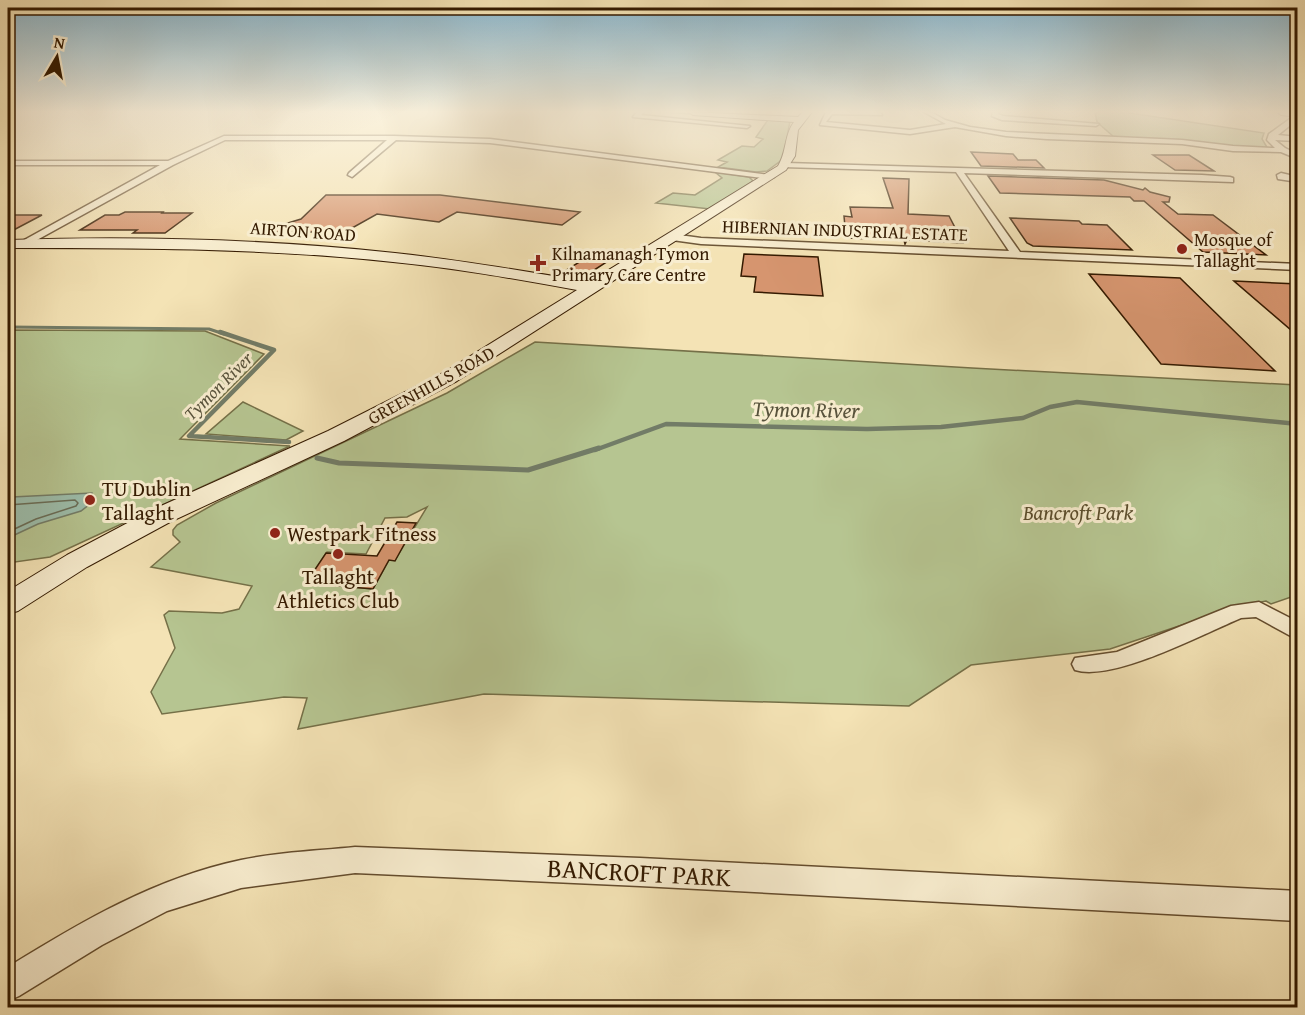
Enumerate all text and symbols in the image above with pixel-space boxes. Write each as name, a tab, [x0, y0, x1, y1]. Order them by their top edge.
north arrow	[27, 27, 87, 87]
text: N	[52, 29, 67, 55]
street label: HIBERNIAN INDUSTRIAL ESTATE	[722, 212, 968, 248]
street label: AIRTON ROAD	[249, 214, 357, 248]
place label: Mosque of Tallaght	[1194, 226, 1274, 274]
place label: Kilnamanagh Tymon Primary Care Centre	[552, 240, 709, 288]
marker: Mosque of Tallaght	[1175, 242, 1189, 256]
marker: Kilnamanagh Tymon Primary Care Centre	[529, 254, 547, 272]
street label: GREENHILLS ROAD	[363, 339, 499, 431]
water label: Tymon River	[177, 345, 259, 427]
water label: Tymon River	[752, 392, 861, 426]
place label: TU Dublin Tallaght	[102, 473, 191, 528]
marker: TU Dublin Tallaght	[83, 493, 97, 507]
park label: Bancroft Park	[1022, 497, 1134, 528]
place label: Westpark Fitness	[287, 518, 437, 549]
marker: Westpark Fitness	[268, 526, 282, 540]
marker: Tallaght Athletics Club	[331, 547, 345, 561]
place label: Tallaght Athletics Club	[277, 561, 399, 616]
street label: BANCROFT PARK	[546, 848, 732, 896]

